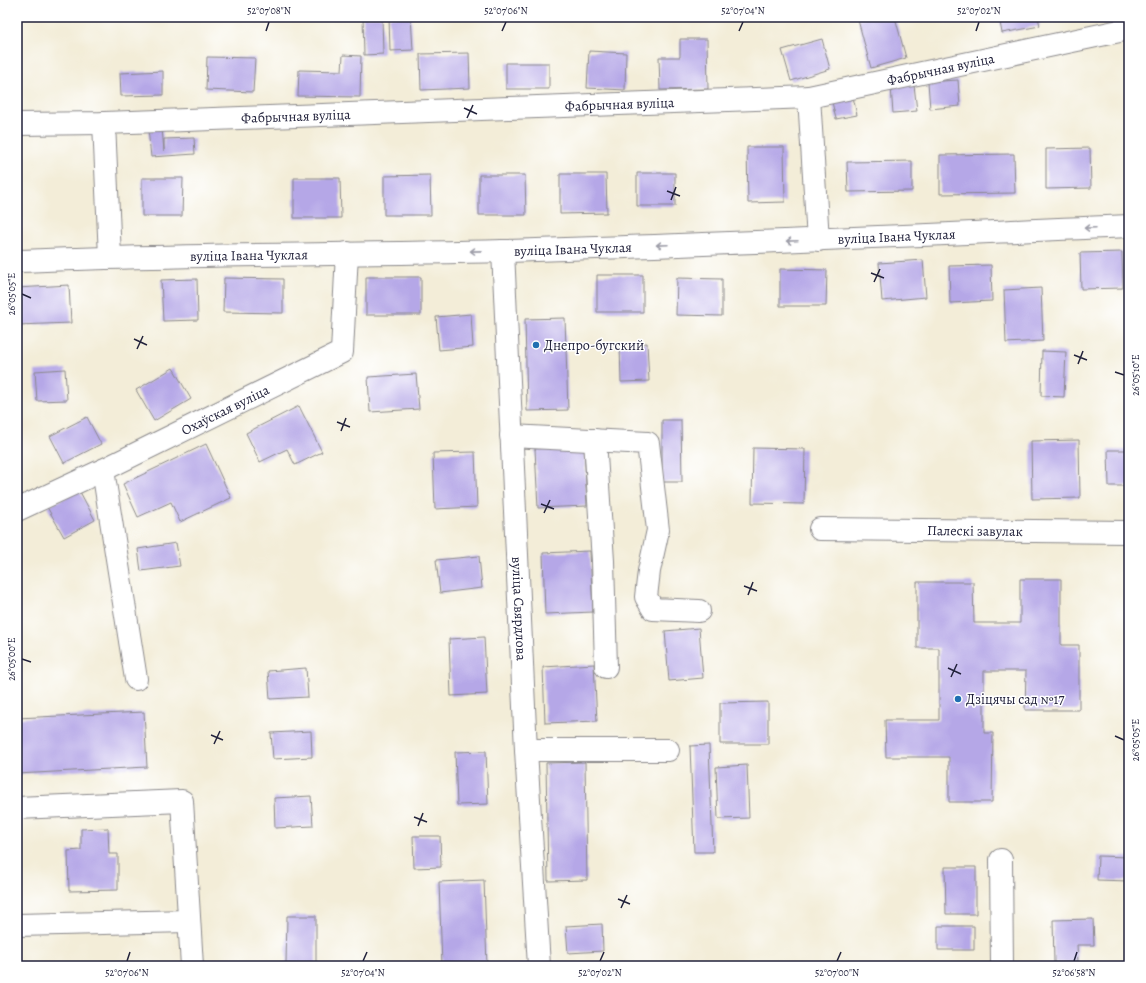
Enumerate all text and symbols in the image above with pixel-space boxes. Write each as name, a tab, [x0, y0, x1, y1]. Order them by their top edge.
text: 52°07'08"N	[247, 4, 291, 17]
text: 52°07'06"N	[484, 4, 528, 17]
text: 52°07'04"N	[721, 4, 765, 17]
text: 52°07'02"N	[957, 4, 1001, 17]
street label: Фабрычная вуліца	[885, 48, 997, 90]
street label: Фабрычная вуліца	[565, 92, 675, 115]
street label: Фабрычная вуліца	[241, 104, 351, 127]
street label: вуліца Івана Чуклая	[837, 224, 956, 248]
one-way arrow	[1084, 224, 1097, 232]
street label: вуліца Івана Чуклая	[514, 237, 633, 260]
one-way arrow	[786, 237, 799, 244]
one-way arrow	[656, 241, 669, 249]
street label: вуліца Івана Чуклая	[190, 245, 308, 265]
one-way arrow	[470, 247, 483, 255]
text: 26°05'05"E	[5, 273, 18, 315]
place label: Днепро-бугский	[544, 336, 644, 355]
marker: Днепро-бугский	[531, 340, 541, 350]
text: 26°05'10"E	[1129, 354, 1142, 396]
street label: Охаўская вуліца	[178, 380, 273, 439]
street label: Палескі завулак	[927, 521, 1023, 540]
street label: вуліца Свярдлова	[508, 556, 531, 662]
text: 26°05'00"E	[5, 637, 18, 681]
place label: Дзіцячы сад №17	[966, 690, 1064, 709]
marker: Дзіцячы сад №17	[953, 694, 963, 704]
text: 26°05'05"E	[1129, 719, 1142, 761]
text: 52°07'06"N	[105, 966, 149, 979]
text: 52°07'04"N	[341, 966, 385, 979]
text: 52°07'02"N	[578, 966, 622, 979]
text: 52°07'00"N	[815, 966, 859, 979]
text: 52°06'58"N	[1052, 966, 1096, 979]

